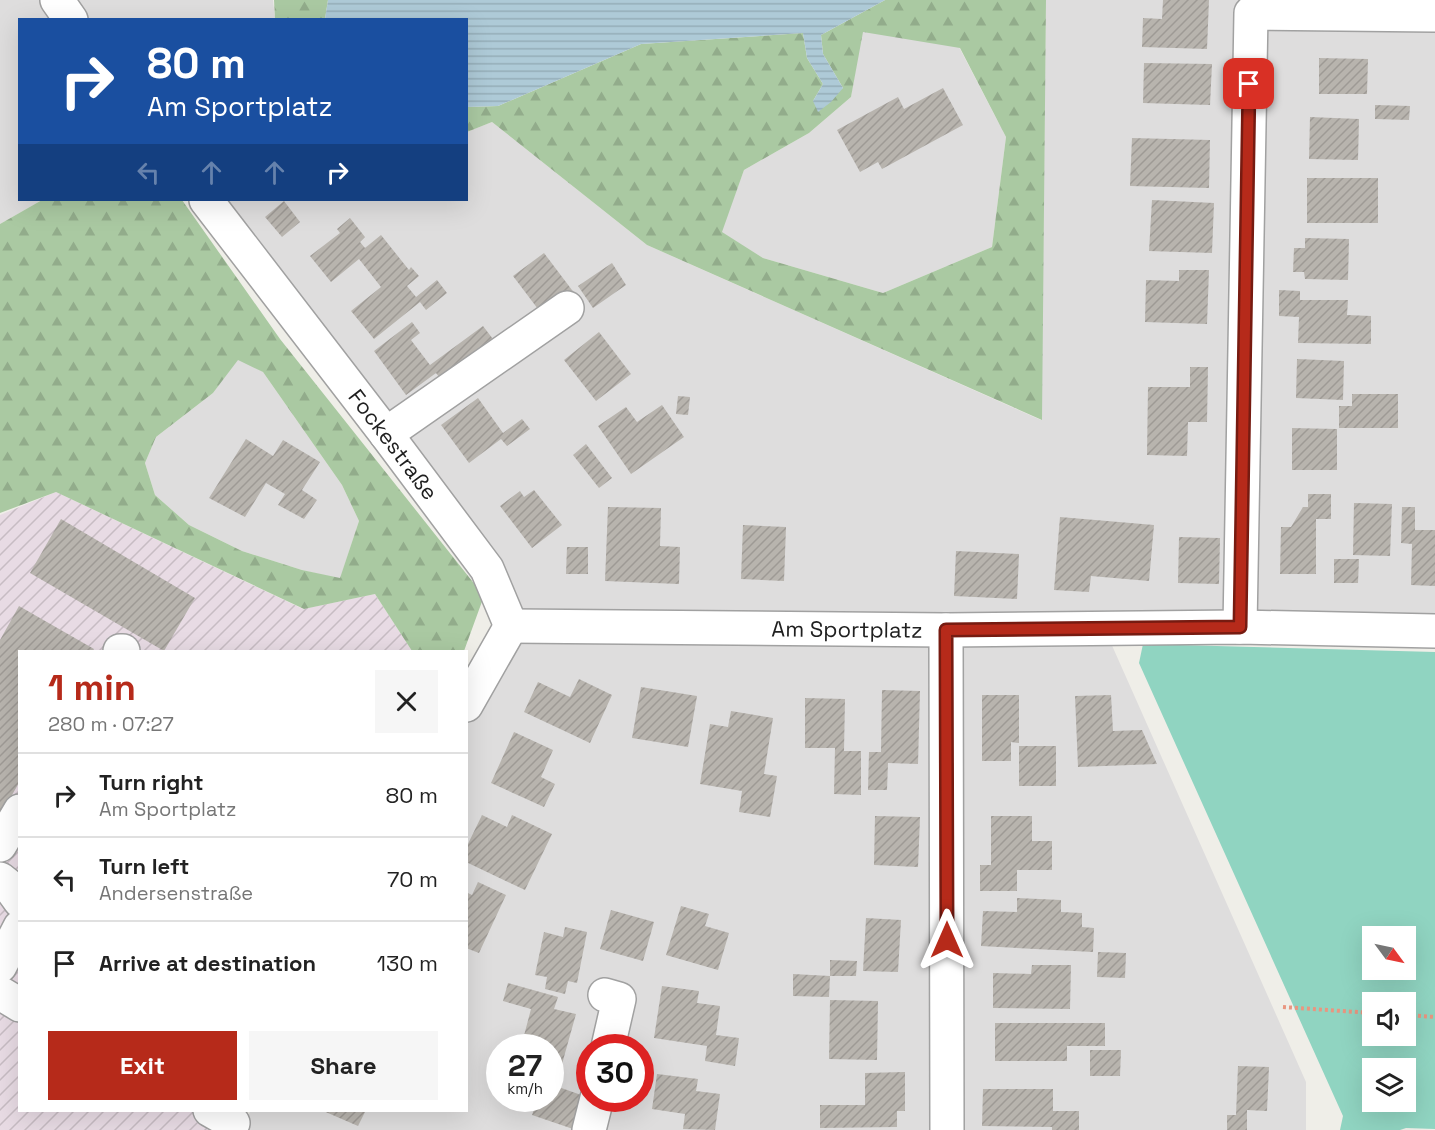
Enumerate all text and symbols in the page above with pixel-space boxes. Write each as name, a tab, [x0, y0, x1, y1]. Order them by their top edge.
text: 80 m	[147, 37, 246, 90]
icon: right	[48, 42, 126, 120]
pin	[1223, 58, 1274, 109]
icon: arrive	[1232, 67, 1265, 100]
text: Am Sportplatz	[147, 89, 333, 124]
icon: left	[132, 156, 165, 189]
icon: ahead	[195, 156, 228, 189]
icon: ahead	[258, 156, 291, 189]
icon: right	[321, 156, 354, 189]
street label: Fockestraße	[343, 383, 444, 505]
street label: Am Sportplatz	[771, 614, 923, 644]
text: 1 min	[48, 665, 136, 711]
button: close	[375, 670, 438, 733]
text: 280 m · 07:27	[48, 711, 174, 737]
text: Turn right	[99, 768, 204, 796]
icon: right	[48, 779, 81, 812]
text: 80 m	[386, 781, 438, 809]
text: Am Sportplatz	[99, 796, 236, 822]
text: Turn left	[99, 852, 189, 880]
icon: left	[48, 863, 81, 896]
text: 70 m	[387, 865, 438, 893]
text: Andersenstraße	[99, 880, 253, 906]
position arrow	[915, 908, 979, 972]
north arrow	[1362, 926, 1416, 980]
map controls	[1362, 926, 1416, 1112]
icon: arrive	[48, 947, 81, 980]
text: Arrive at destination	[99, 949, 316, 977]
text: 130 m	[377, 949, 438, 977]
button: sound	[1362, 992, 1416, 1046]
button: Exit	[48, 1031, 237, 1100]
button: Share	[249, 1031, 438, 1100]
speed limit sign: 30	[576, 1034, 654, 1112]
text: 27	[508, 1046, 542, 1085]
button: layers	[1362, 1058, 1416, 1112]
text: km/h	[507, 1079, 543, 1098]

